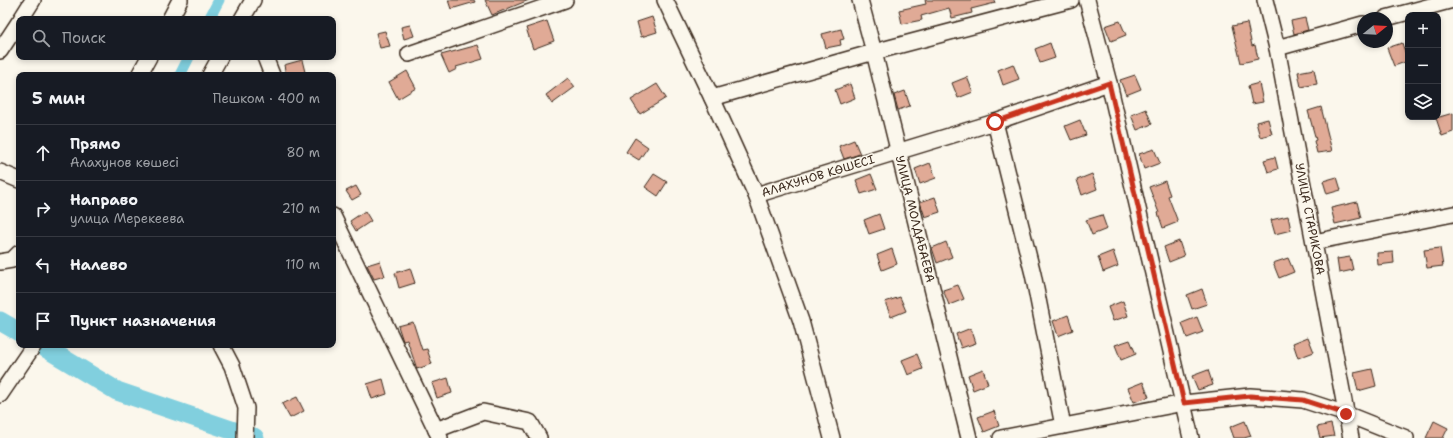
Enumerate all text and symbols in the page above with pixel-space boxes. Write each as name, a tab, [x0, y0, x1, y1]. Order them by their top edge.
north arrow	[1357, 12, 1393, 48]
map controls	[1405, 12, 1441, 120]
button: +	[1405, 12, 1441, 48]
search box	[16, 16, 336, 60]
icon: search	[30, 27, 52, 49]
text: Поиск	[62, 28, 106, 48]
button: −	[1405, 48, 1441, 84]
button: layers	[1405, 84, 1441, 120]
text: 5 мин	[32, 87, 85, 109]
text: Пешком · 400 m	[213, 90, 320, 107]
route start	[986, 113, 1004, 131]
text: Прямо	[70, 134, 120, 154]
icon: ahead	[32, 142, 54, 164]
text: 80 m	[286, 144, 320, 161]
street label: АЛАХУНОВ КӨШЕСІ	[760, 151, 877, 201]
text: Алахунов көшесі	[70, 154, 179, 171]
street label: УЛИЦА МОЛДАБАЕВА	[891, 154, 939, 284]
street label: УЛИЦА СТАРИКОВА	[1291, 162, 1329, 277]
text: Направо	[70, 190, 138, 210]
icon: right	[32, 198, 54, 220]
text: 210 m	[282, 200, 320, 217]
text: улица Мерекеева	[70, 210, 184, 227]
icon: left	[32, 254, 54, 276]
text: Налево	[70, 255, 128, 275]
text: 110 m	[285, 256, 320, 273]
icon: arrive	[32, 310, 54, 332]
text: Пункт назначения	[70, 311, 216, 331]
route end	[1337, 405, 1355, 423]

